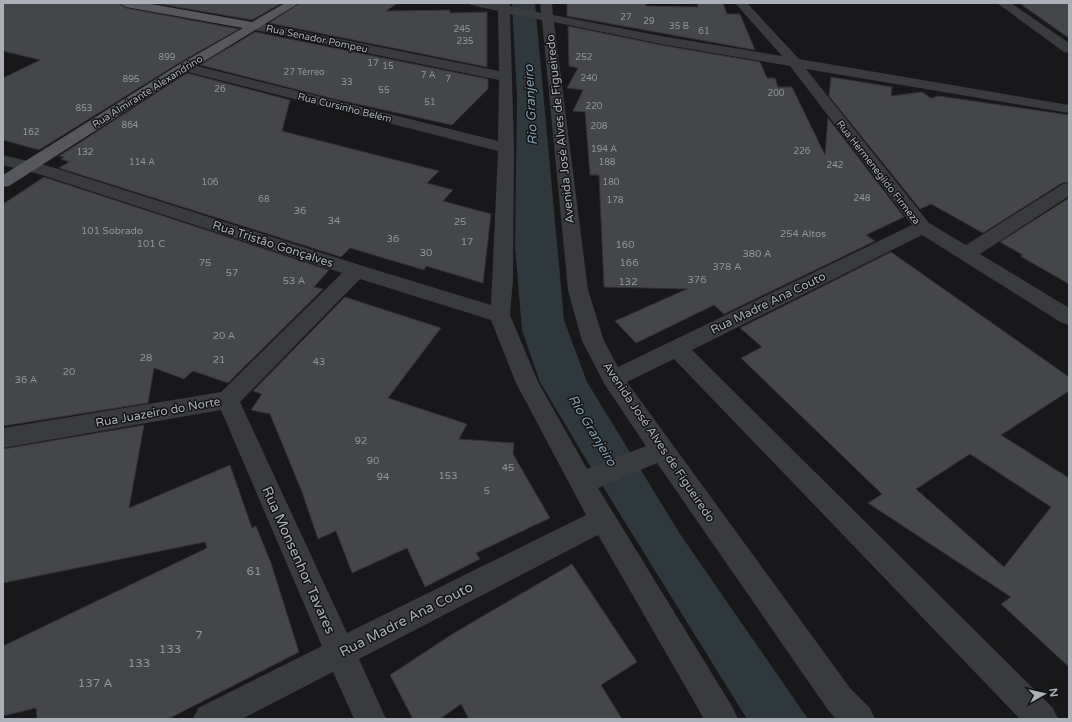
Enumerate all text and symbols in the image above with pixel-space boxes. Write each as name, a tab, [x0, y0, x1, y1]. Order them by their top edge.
house number: 27	[620, 12, 632, 23]
house number: 29	[643, 16, 655, 27]
house number: 35 B	[669, 21, 689, 32]
street label: Rua Senador Pompeu	[265, 22, 369, 56]
house number: 245	[454, 24, 471, 35]
house number: 61	[698, 26, 710, 37]
street label: Avenida José Alves de Figueiredo	[543, 34, 577, 224]
house number: 235	[457, 36, 474, 47]
house number: 899	[159, 52, 176, 63]
house number: 252	[576, 52, 592, 63]
street label: Rua Almirante Alexandrino	[90, 53, 205, 131]
house number: 17	[367, 58, 379, 69]
house number: 15	[382, 61, 394, 72]
water label: Rio Granjeiro	[521, 63, 541, 146]
house number: 27 Térreo	[284, 67, 325, 78]
house number: 7 A	[421, 70, 436, 81]
house number: 240	[581, 73, 598, 84]
house number: 895	[123, 74, 140, 85]
house number: 7	[445, 74, 451, 85]
house number: 33	[341, 77, 353, 88]
house number: 26	[214, 84, 226, 95]
house number: 55	[378, 85, 390, 96]
house number: 200	[768, 88, 785, 99]
street label: Rua Cursinho Belém	[297, 91, 393, 125]
house number: 51	[424, 97, 436, 108]
house number: 220	[586, 101, 603, 112]
house number: 853	[76, 103, 92, 114]
street label: Rua Hermenegildo Firmeza	[834, 118, 923, 227]
house number: 864	[122, 120, 139, 131]
house number: 208	[591, 121, 608, 132]
house number: 162	[23, 127, 39, 138]
house number: 194 A	[591, 144, 617, 155]
house number: 226	[794, 146, 811, 157]
house number: 132	[77, 147, 93, 158]
house number: 114 A	[129, 157, 155, 168]
house number: 188	[599, 157, 616, 168]
house number: 242	[827, 160, 843, 171]
house number: 106	[202, 177, 219, 188]
house number: 180	[603, 177, 620, 188]
house number: 248	[854, 193, 871, 204]
house number: 68	[258, 194, 270, 205]
house number: 178	[607, 195, 624, 206]
house number: 36	[294, 205, 306, 217]
house number: 34	[328, 215, 340, 227]
house number: 25	[454, 216, 466, 228]
street label: Rua Tristão Gonçalves	[211, 218, 335, 270]
house number: 101 Sobrado	[81, 225, 143, 237]
house number: 254 Altos	[780, 228, 826, 240]
house number: 36	[387, 233, 399, 245]
house number: 17	[461, 236, 473, 248]
house number: 101 C	[137, 238, 165, 250]
house number: 160	[616, 239, 634, 251]
house number: 30	[420, 247, 432, 259]
house number: 380 A	[743, 248, 771, 260]
house number: 75	[199, 257, 211, 269]
house number: 166	[620, 257, 638, 269]
house number: 378 A	[713, 261, 741, 273]
house number: 57	[226, 267, 238, 279]
street label: Rua Madre Ana Couto	[708, 269, 828, 337]
house number: 376	[688, 274, 706, 286]
house number: 53 A	[283, 275, 305, 287]
house number: 132	[619, 276, 637, 288]
house number: 20 A	[213, 330, 235, 342]
house number: 28	[140, 352, 152, 364]
house number: 21	[213, 354, 225, 366]
house number: 43	[313, 356, 325, 368]
street label: Avenida José Alves de Figueiredo	[600, 359, 718, 525]
house number: 20	[63, 366, 75, 378]
house number: 36 A	[15, 374, 37, 386]
water label: Rio Granjeiro	[565, 392, 620, 470]
street label: Rua Juazeiro do Norte	[94, 394, 222, 430]
house number: 92	[355, 435, 367, 447]
house number: 90	[367, 455, 379, 467]
house number: 45	[502, 462, 514, 474]
house number: 153	[439, 470, 457, 482]
house number: 94	[377, 471, 389, 483]
street label: Rua Monsenhor Tavares	[258, 484, 339, 637]
house number: 5	[484, 485, 490, 497]
house number: 61	[246, 564, 262, 578]
street label: Rua Madre Ana Couto	[337, 578, 476, 661]
house number: 7	[195, 628, 203, 642]
house number: 133	[159, 642, 181, 656]
house number: 133	[128, 656, 150, 670]
north arrow	[1024, 674, 1064, 714]
house number: 137 A	[78, 676, 112, 690]
text: N	[1046, 687, 1060, 698]

